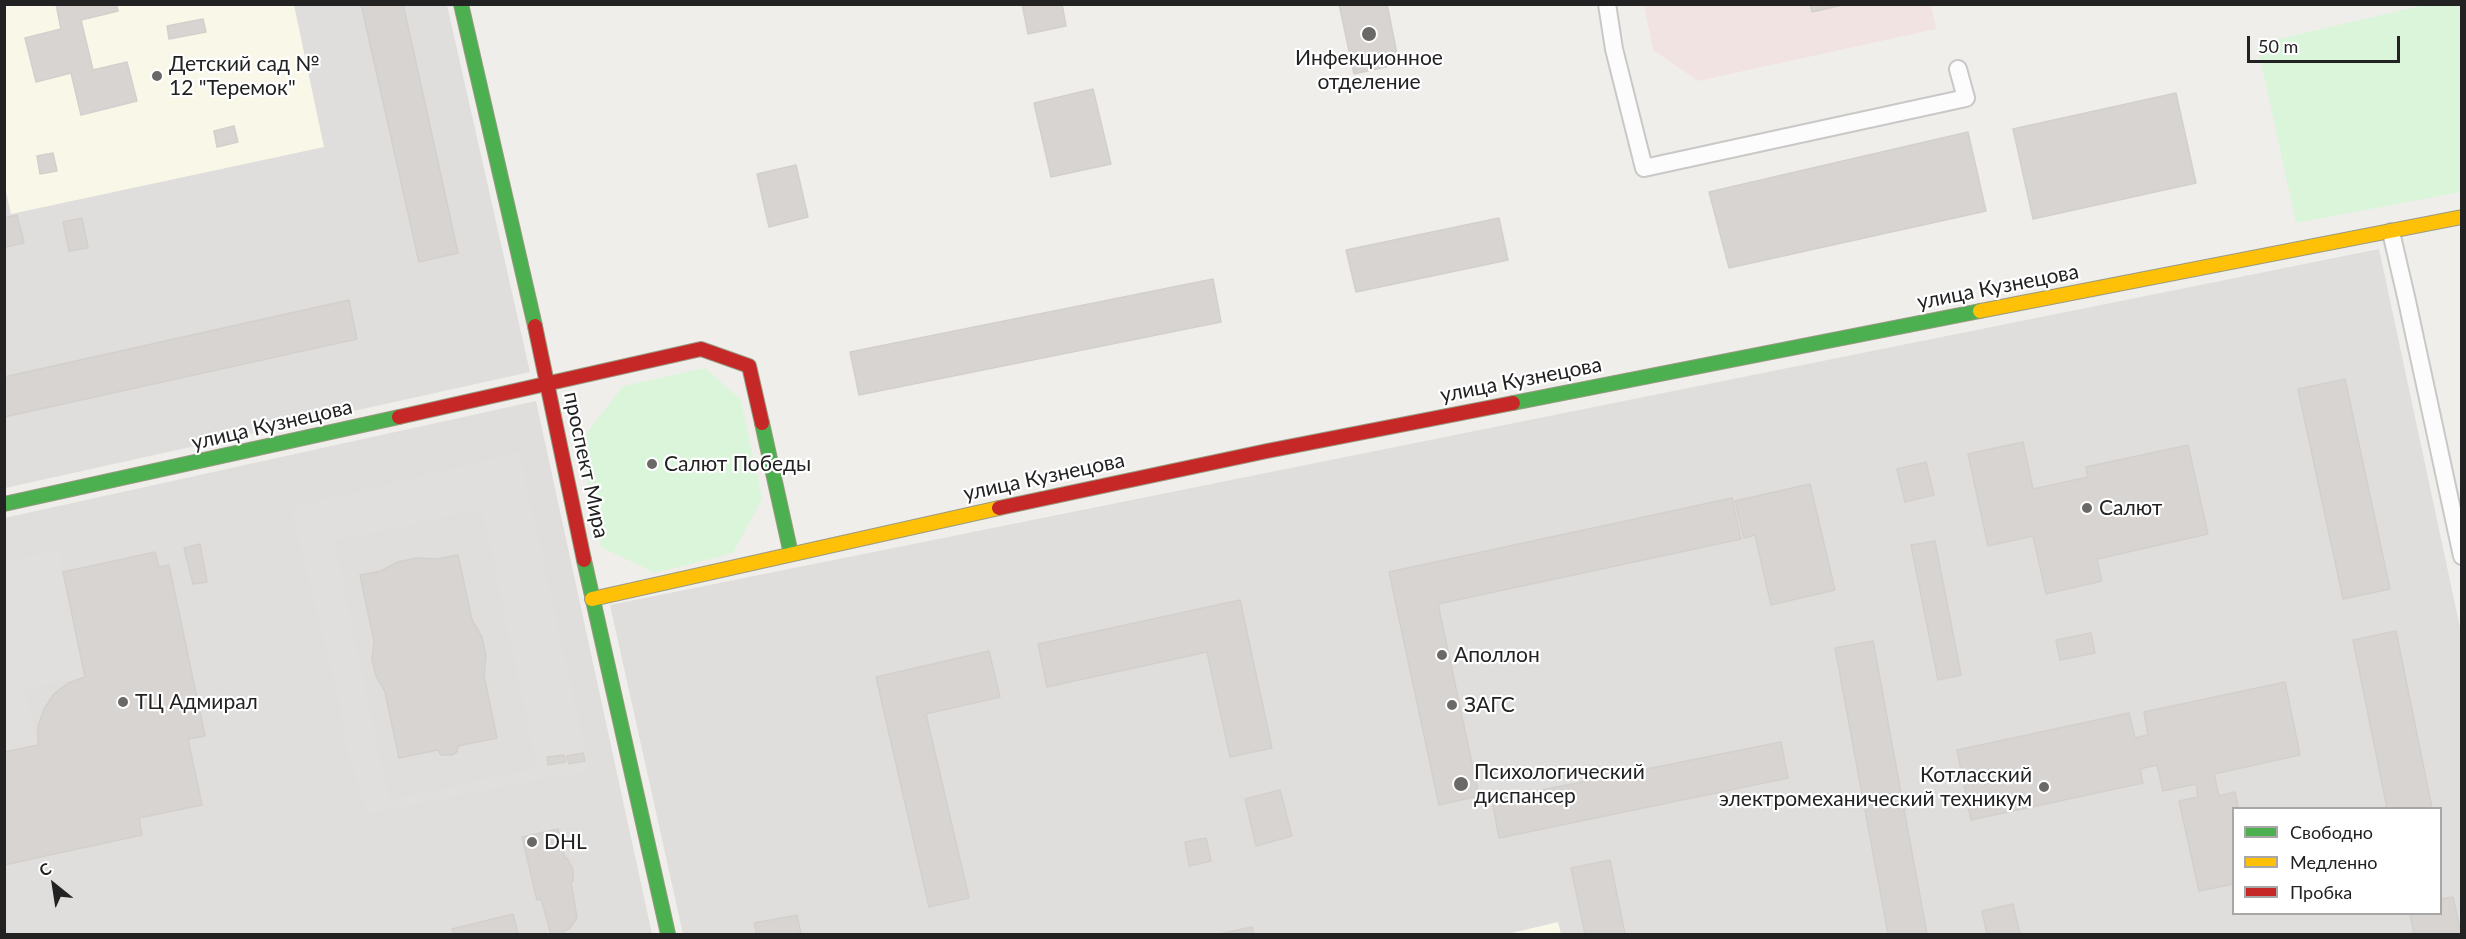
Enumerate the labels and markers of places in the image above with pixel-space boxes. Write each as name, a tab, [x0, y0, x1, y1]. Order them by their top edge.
marker: Инфекционное отделение	[1360, 25, 1378, 43]
place label: Инфекционное отделение	[1295, 45, 1443, 95]
place label: Детский сад № 12 "Теремок"	[169, 51, 320, 101]
marker: Детский сад № 12 "Теремок"	[150, 69, 164, 83]
place label: Салют Победы	[664, 451, 811, 477]
marker: Салют Победы	[645, 457, 659, 471]
place label: Салют	[2099, 495, 2162, 521]
marker: Салют	[2080, 501, 2094, 515]
place label: Аполлон	[1454, 642, 1540, 668]
marker: Аполлон	[1435, 648, 1449, 662]
place label: ТЦ Адмирал	[135, 689, 258, 715]
place label: ЗАГС	[1464, 692, 1515, 718]
marker: ТЦ Адмирал	[116, 695, 130, 709]
marker: ЗАГС	[1445, 698, 1459, 712]
place label: Психологический диспансер	[1474, 759, 1645, 809]
place label: Котласский электромеханический техникум	[1719, 762, 2032, 812]
marker: Психологический диспансер	[1452, 775, 1470, 793]
marker: Котласский электромеханический техникум	[2037, 780, 2051, 794]
place label: DHL	[544, 829, 587, 855]
marker: DHL	[525, 835, 539, 849]

